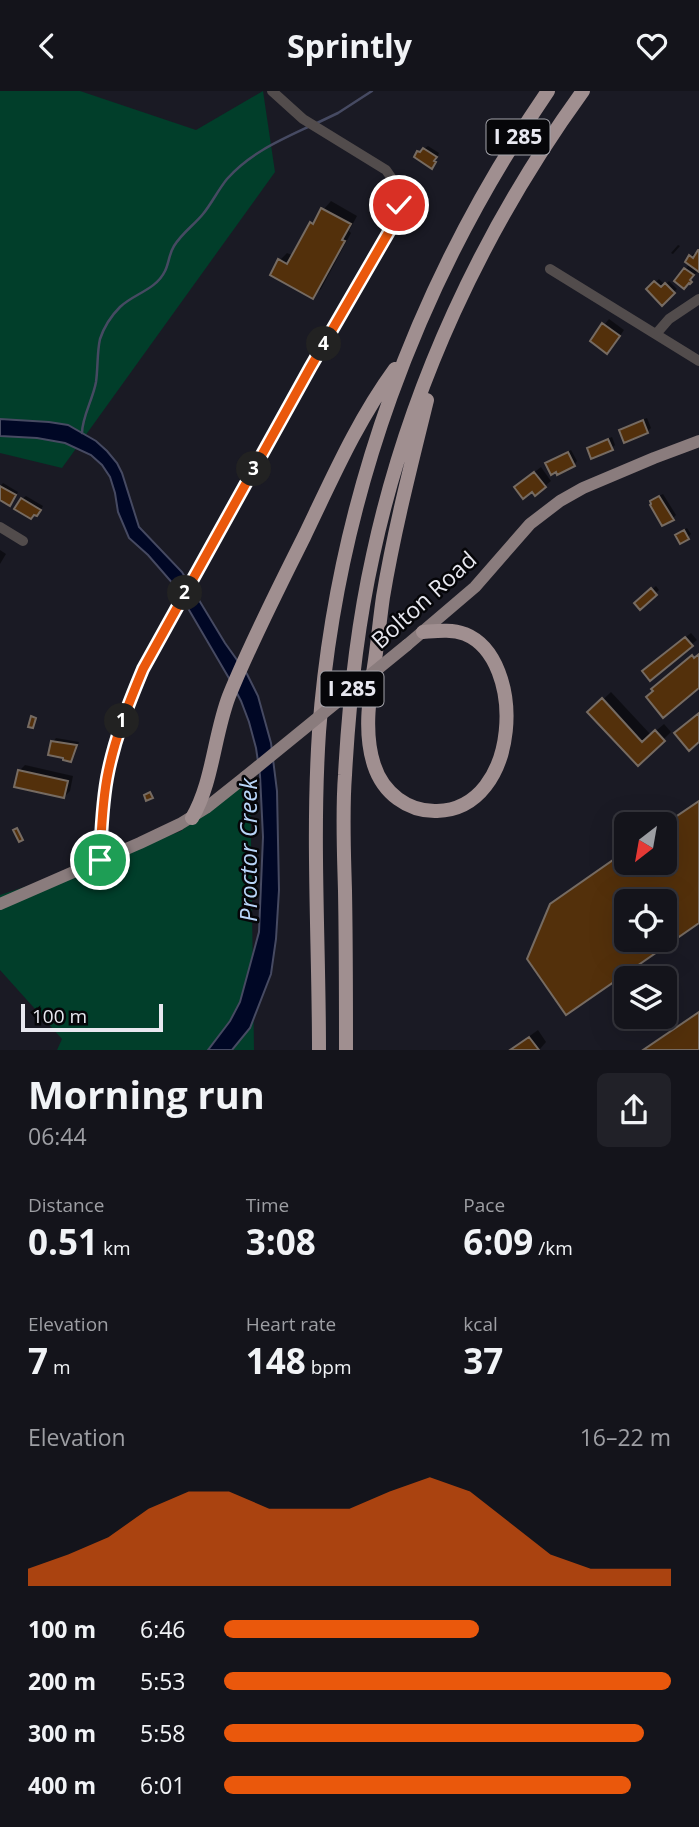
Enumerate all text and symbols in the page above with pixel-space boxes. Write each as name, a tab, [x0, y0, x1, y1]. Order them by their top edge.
text: Sprintly	[287, 24, 412, 67]
icon: back	[28, 27, 66, 65]
icon: heart	[633, 27, 671, 65]
road number: I 285	[486, 119, 550, 155]
pin	[369, 175, 429, 235]
icon: check	[380, 186, 418, 224]
pin: 4	[306, 327, 342, 361]
text: 4	[318, 330, 329, 356]
pin: 3	[236, 451, 272, 487]
text: 3	[248, 455, 259, 481]
street label: Bolton Road	[364, 543, 483, 655]
pin: 2	[168, 575, 202, 611]
text: 2	[179, 579, 190, 605]
road number: I 285	[320, 671, 384, 707]
pin: 1	[104, 703, 140, 739]
text: 1	[116, 707, 127, 733]
water label: Proctor Creek	[231, 777, 264, 922]
north arrow	[614, 812, 677, 875]
map controls	[614, 812, 677, 1029]
pin	[70, 830, 130, 890]
icon: arrive	[81, 841, 119, 879]
button: locate	[614, 889, 677, 952]
button: layers	[614, 966, 677, 1029]
scale bar	[21, 1001, 163, 1033]
text: 100 m	[32, 1003, 87, 1029]
text: Morning run	[28, 1068, 265, 1120]
button: share	[597, 1073, 671, 1147]
text: 06:44	[28, 1120, 87, 1152]
text: Distance	[28, 1192, 104, 1218]
text: Time	[246, 1192, 289, 1218]
text: Pace	[463, 1192, 505, 1218]
text: 0.51	[28, 1218, 98, 1265]
text: 3:08	[246, 1218, 316, 1265]
text: 6:09	[463, 1218, 533, 1265]
text: km	[98, 1235, 131, 1261]
text: /km	[533, 1235, 573, 1261]
text: Elevation	[28, 1311, 109, 1337]
text: Heart rate	[246, 1311, 336, 1337]
text: kcal	[463, 1311, 498, 1337]
text: 7	[28, 1337, 48, 1384]
text: 148	[246, 1337, 306, 1384]
text: 37	[463, 1337, 503, 1384]
text: m	[48, 1354, 71, 1380]
text: bpm	[306, 1354, 351, 1380]
text: Elevation	[28, 1421, 126, 1453]
text: 16–22 m	[580, 1421, 671, 1453]
text: 100 m	[28, 1613, 96, 1645]
text: 6:46	[140, 1613, 186, 1645]
text: 200 m	[28, 1665, 96, 1697]
text: 5:53	[140, 1665, 186, 1697]
text: 300 m	[28, 1717, 96, 1749]
text: 5:58	[140, 1717, 186, 1749]
text: 400 m	[28, 1769, 96, 1801]
text: 6:01	[140, 1769, 186, 1801]

